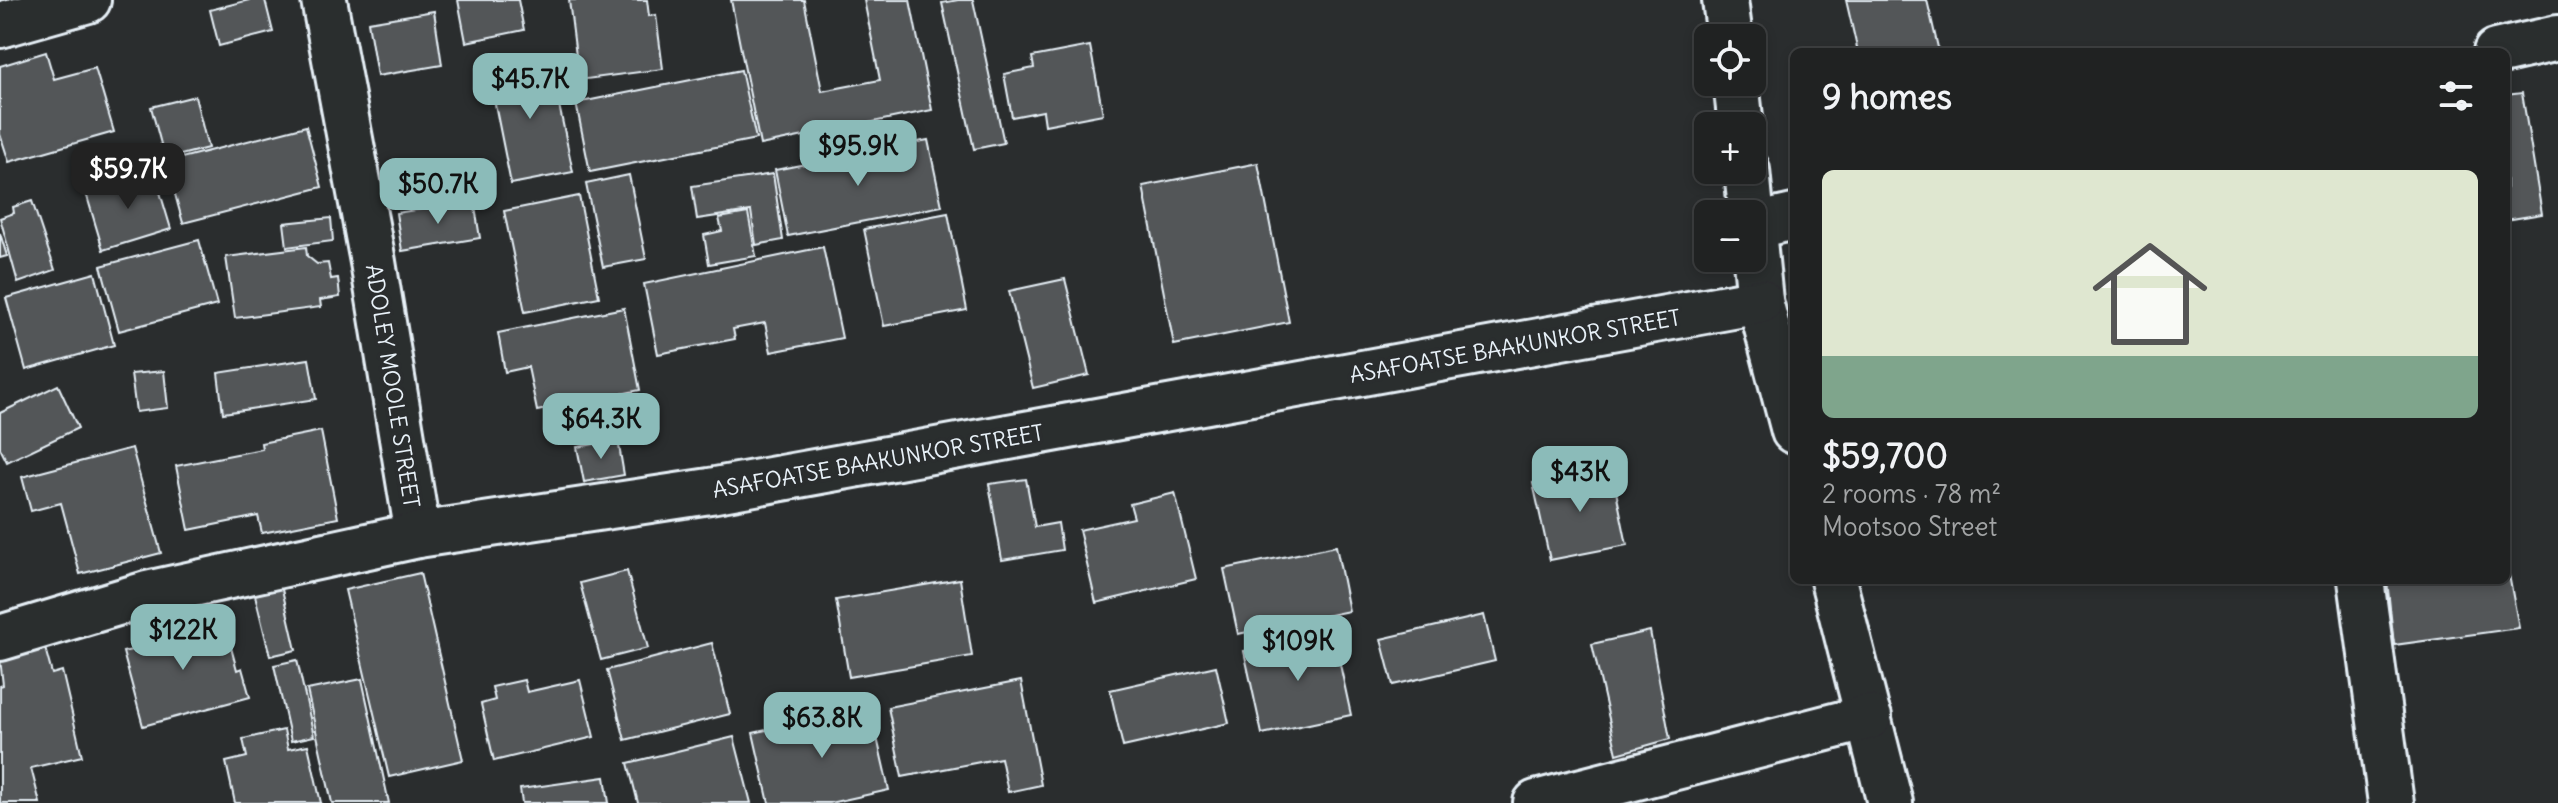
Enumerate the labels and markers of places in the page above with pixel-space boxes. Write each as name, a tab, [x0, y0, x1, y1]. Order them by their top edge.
pin: $45.7K	[465, 53, 595, 121]
pin: $95.9K	[793, 120, 923, 188]
pin: $59.7K	[63, 143, 193, 211]
pin: $50.7K	[373, 158, 503, 226]
pin: $64.3K	[536, 393, 666, 461]
pin: $43K	[1533, 446, 1627, 514]
pin: $122K	[127, 604, 239, 672]
pin: $109K	[1242, 615, 1354, 683]
pin: $63.8K	[757, 692, 887, 760]

